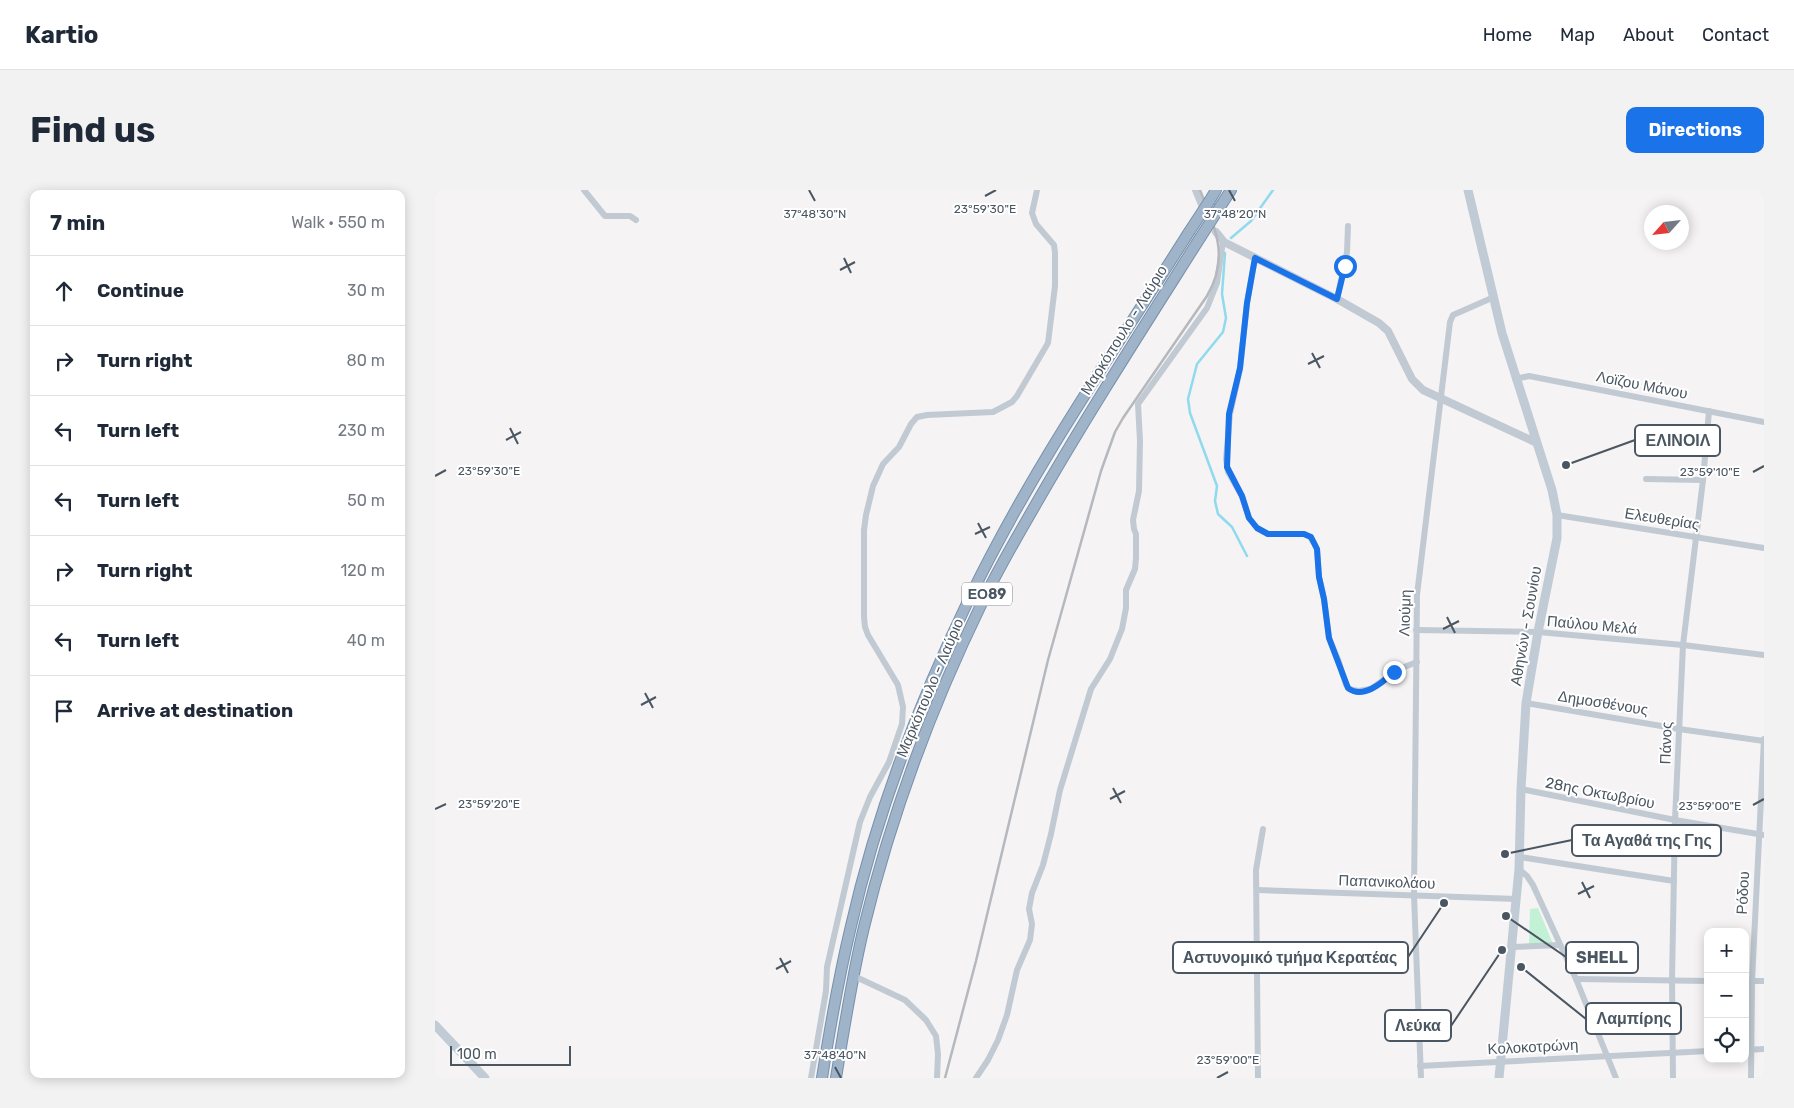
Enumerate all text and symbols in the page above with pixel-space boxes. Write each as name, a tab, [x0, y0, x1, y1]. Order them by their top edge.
text: Kartio	[25, 21, 99, 49]
text: Home	[1483, 24, 1532, 46]
text: Map	[1560, 24, 1595, 46]
text: About	[1623, 24, 1674, 46]
text: Contact	[1702, 24, 1769, 46]
button: Directions	[1626, 107, 1764, 153]
text: Find us	[30, 109, 155, 151]
text: 23°59'30"E	[954, 202, 1016, 216]
north arrow	[1644, 205, 1689, 250]
text: 37°48'30"N	[784, 207, 846, 221]
text: 37°48'20"N	[1204, 207, 1266, 221]
text: 7 min	[50, 210, 105, 235]
text: Walk · 550 m	[291, 213, 385, 232]
route start	[1334, 255, 1357, 278]
street label: Μαρκόπουλο - Λαύριο	[1077, 262, 1171, 398]
icon: ahead	[50, 277, 78, 305]
text: Continue	[97, 279, 184, 302]
text: 30 m	[347, 281, 385, 300]
icon: right	[50, 347, 78, 375]
text: Turn right	[97, 349, 192, 372]
text: 80 m	[347, 351, 385, 370]
street label: Λοϊζου Μάνου	[1595, 367, 1689, 403]
icon: left	[50, 417, 78, 445]
text: Turn left	[97, 419, 179, 442]
text: 230 m	[338, 421, 385, 440]
callout: ΕΛΙΝΟΙΛ	[1635, 425, 1720, 456]
text: ΕΛΙΝΟΙΛ	[1646, 431, 1711, 450]
text: 23°59'30"E	[458, 464, 520, 478]
text: 23°59'10"E	[1680, 465, 1740, 479]
icon: left	[50, 487, 78, 515]
text: Turn left	[97, 489, 179, 512]
text: 50 m	[347, 491, 385, 510]
street label: Ελευθερίας	[1623, 504, 1701, 534]
icon: right	[50, 557, 78, 585]
text: Turn right	[97, 559, 192, 582]
text: 120 m	[340, 561, 385, 580]
street label: Αθηνών - Σουνίου	[1507, 565, 1545, 687]
road number: ΕΟ89	[962, 582, 1012, 606]
street label: Λιούμη	[1395, 589, 1415, 637]
street label: Παύλου Μελά	[1546, 612, 1638, 638]
street label: Μαρκόπουλο - Λαύριο	[893, 616, 967, 760]
icon: left	[50, 627, 78, 655]
text: Turn left	[97, 629, 179, 652]
text: 40 m	[347, 631, 385, 650]
route end	[1383, 661, 1406, 684]
street label: Δημοσθένους	[1557, 687, 1649, 719]
icon: arrive	[50, 697, 78, 725]
text: Arrive at destination	[97, 699, 293, 722]
street label: Πάνος	[1656, 721, 1676, 765]
street label: 28ης Οκτωβρίου	[1544, 774, 1656, 812]
text: 23°59'20"E	[458, 797, 520, 811]
text: 23°59'00"E	[1679, 799, 1741, 813]
callout: Τα Αγαθά της Γης	[1572, 825, 1721, 856]
text: Τα Αγαθά της Γης	[1582, 831, 1712, 850]
street label: Παπανικολάου	[1338, 871, 1436, 893]
street label: Ρόδου	[1733, 871, 1753, 915]
map controls	[1704, 928, 1749, 1063]
button: +	[1704, 928, 1749, 973]
callout: Αστυνομικό τμήμα Κερατέας	[1173, 942, 1408, 973]
callout: SHELL	[1566, 942, 1638, 973]
text: Αστυνομικό τμήμα Κερατέας	[1183, 948, 1397, 967]
text: SHELL	[1576, 948, 1628, 967]
button: −	[1704, 973, 1749, 1018]
callout: Λαμπίρης	[1586, 1003, 1681, 1034]
text: Λαμπίρης	[1597, 1009, 1671, 1028]
callout: Λεύκα	[1385, 1010, 1451, 1041]
text: Λεύκα	[1395, 1016, 1441, 1035]
button: locate	[1704, 1018, 1749, 1063]
street label: Κολοκοτρώνη	[1487, 1036, 1579, 1058]
scale bar	[450, 1043, 571, 1066]
text: 100 m	[457, 1046, 497, 1063]
text: 37°48'40"N	[804, 1048, 866, 1062]
text: 23°59'00"E	[1197, 1053, 1259, 1067]

